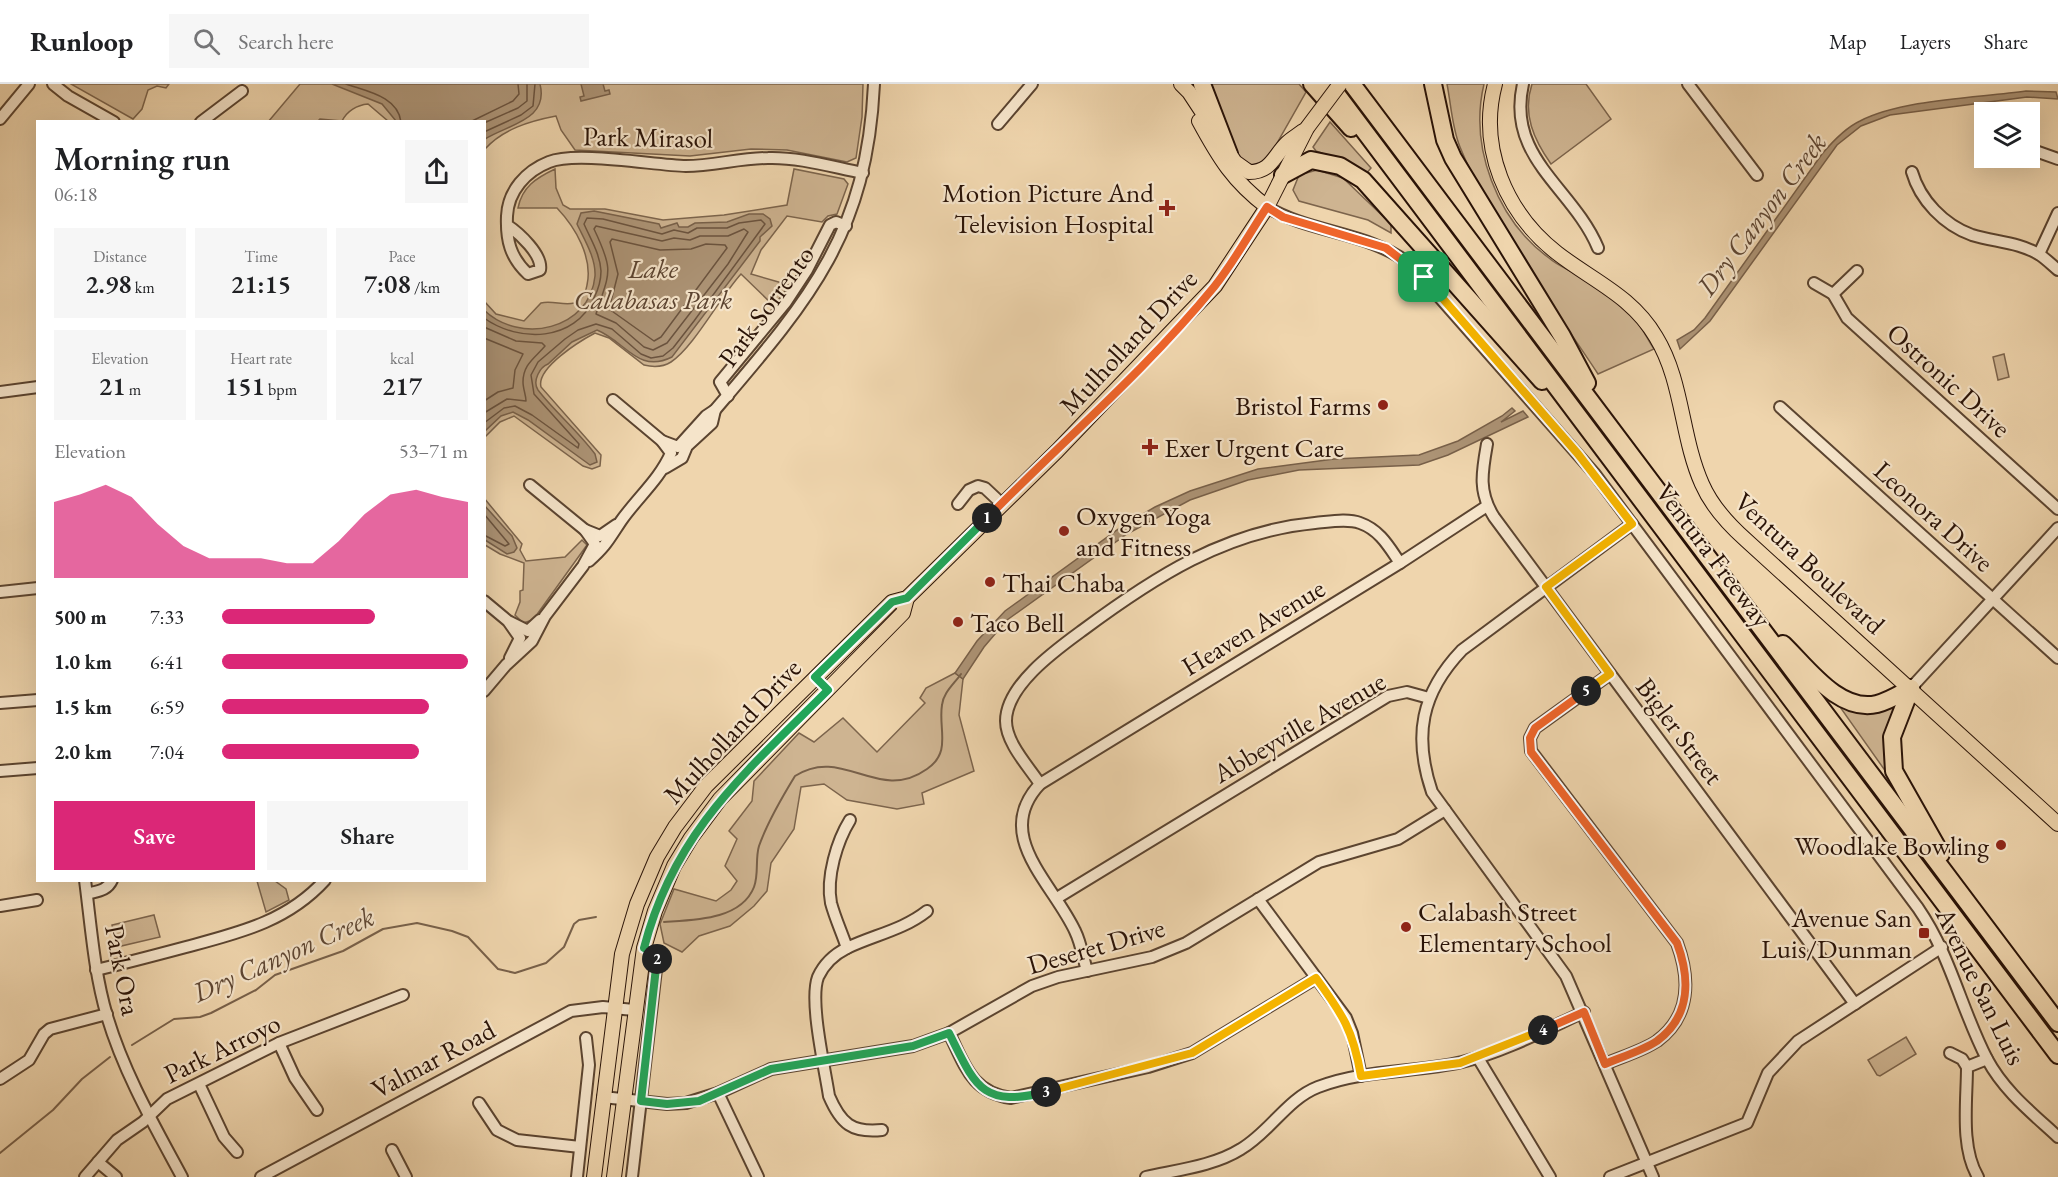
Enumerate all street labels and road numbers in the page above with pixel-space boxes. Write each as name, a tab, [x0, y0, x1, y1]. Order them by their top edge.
street label: Park Mirasol	[583, 118, 713, 156]
street label: Park Sorrento	[710, 238, 822, 374]
street label: Mulholland Drive	[1052, 262, 1204, 422]
street label: Ostronic Drive	[1880, 315, 2018, 445]
street label: Leonora Drive	[1867, 453, 2001, 579]
street label: Ventura Freeway	[1648, 476, 1780, 634]
street label: Ventura Boulevard	[1727, 484, 1893, 642]
street label: Heaven Avenue	[1175, 570, 1331, 684]
street label: Mulholland Drive	[656, 651, 808, 811]
street label: Abbeyville Avenue	[1206, 663, 1392, 791]
street label: Bigler Street	[1628, 671, 1732, 792]
street label: Avenue San Luis	[1927, 900, 2034, 1071]
street label: Deseret Drive	[1023, 910, 1169, 982]
street label: Park Ora	[97, 922, 149, 1019]
street label: Park Arroyo	[158, 1005, 286, 1091]
street label: Valmar Road	[365, 1012, 501, 1106]

